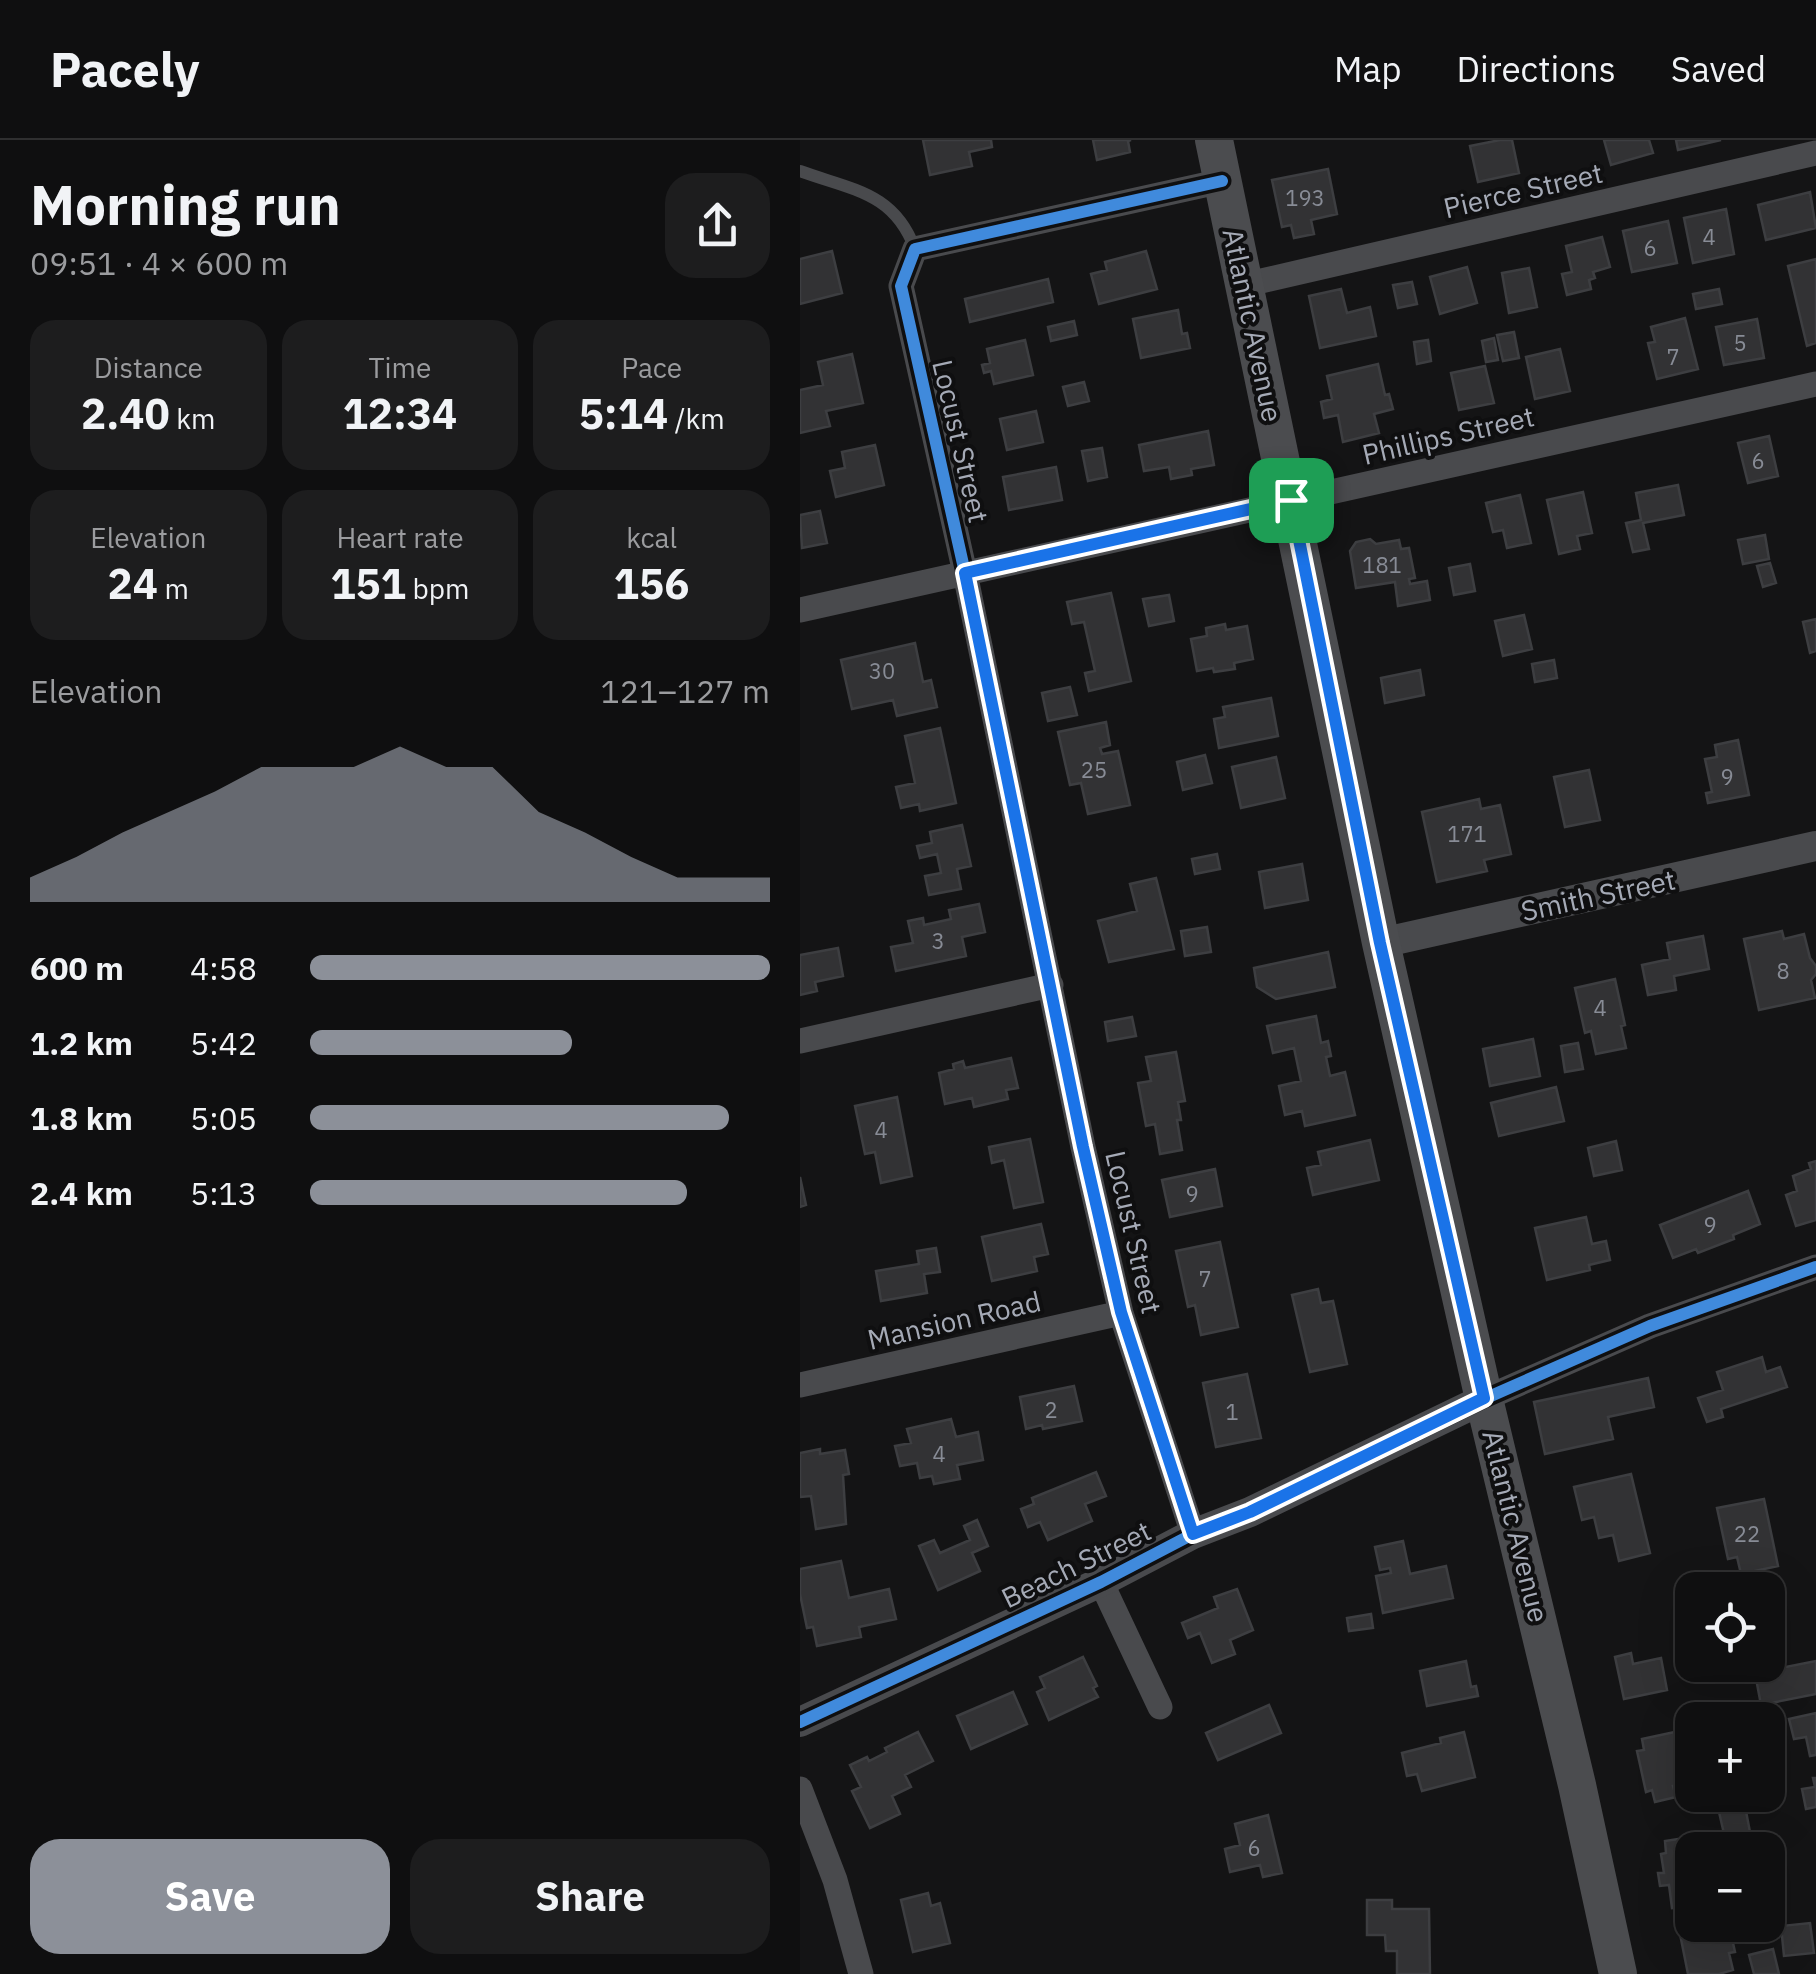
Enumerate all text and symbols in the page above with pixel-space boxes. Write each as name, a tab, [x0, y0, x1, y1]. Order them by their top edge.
text: Pacely	[50, 38, 200, 100]
text: Map	[1334, 46, 1402, 92]
text: Directions	[1457, 46, 1616, 92]
text: Saved	[1671, 46, 1766, 92]
street label: Pierce Street	[1440, 154, 1606, 226]
text: Morning run	[30, 169, 341, 240]
button: share	[665, 173, 770, 278]
house number: 193	[1285, 183, 1325, 212]
house number: 4	[1702, 222, 1716, 251]
street label: Atlantic Avenue	[1214, 225, 1292, 425]
house number: 6	[1643, 233, 1657, 262]
text: 09:51 · 4 × 600 m	[30, 242, 288, 284]
house number: 5	[1733, 328, 1747, 357]
house number: 7	[1666, 342, 1680, 371]
text: Distance	[94, 349, 203, 386]
text: Time	[369, 349, 431, 386]
text: Pace	[621, 349, 682, 386]
street label: Locust Street	[924, 356, 998, 526]
text: 2.40	[81, 386, 170, 441]
text: 12:34	[343, 386, 457, 441]
text: 5:14	[579, 386, 668, 441]
street label: Phillips Street	[1358, 397, 1538, 473]
text: km	[170, 400, 216, 437]
text: /km	[668, 400, 725, 437]
house number: 6	[1751, 446, 1765, 475]
pin	[1249, 458, 1334, 543]
icon: arrive	[1264, 473, 1319, 528]
text: Elevation	[90, 519, 206, 556]
text: Heart rate	[336, 519, 464, 556]
text: kcal	[626, 519, 677, 556]
house number: 181	[1362, 550, 1402, 579]
text: 24	[108, 556, 158, 611]
text: 151	[330, 556, 406, 611]
text: 156	[614, 556, 689, 611]
text: m	[158, 570, 189, 607]
text: bpm	[406, 570, 470, 607]
house number: 30	[869, 656, 895, 685]
text: Elevation	[30, 670, 163, 712]
text: 121–127 m	[600, 670, 770, 712]
house number: 25	[1081, 755, 1107, 784]
house number: 9	[1720, 762, 1734, 791]
house number: 171	[1447, 819, 1487, 848]
street label: Smith Street	[1517, 861, 1679, 929]
house number: 3	[931, 926, 945, 955]
text: 600 m	[30, 947, 124, 989]
text: 4:58	[190, 947, 257, 989]
house number: 8	[1776, 956, 1790, 985]
house number: 4	[1593, 993, 1607, 1022]
text: 1.2 km	[30, 1022, 133, 1064]
text: 5:42	[190, 1022, 257, 1064]
text: 1.8 km	[30, 1097, 133, 1139]
text: 5:05	[190, 1097, 257, 1139]
house number: 4	[874, 1115, 888, 1144]
street label: Locust Street	[1097, 1147, 1171, 1317]
text: 2.4 km	[30, 1172, 133, 1214]
text: 5:13	[190, 1172, 257, 1214]
house number: 9	[1185, 1179, 1199, 1208]
house number: 9	[1703, 1210, 1717, 1239]
house number: 7	[1198, 1264, 1212, 1293]
street label: Mansion Road	[864, 1282, 1044, 1358]
house number: 2	[1044, 1395, 1058, 1424]
house number: 1	[1225, 1397, 1239, 1426]
street label: Atlantic Avenue	[1474, 1426, 1558, 1626]
house number: 4	[932, 1439, 946, 1468]
street label: Beach Street	[995, 1512, 1157, 1616]
house number: 22	[1734, 1519, 1760, 1548]
map controls	[1675, 1572, 1785, 1942]
button: locate	[1675, 1572, 1785, 1682]
button: +	[1675, 1702, 1785, 1812]
button: −	[1675, 1832, 1785, 1942]
house number: 6	[1247, 1833, 1261, 1862]
button: Save	[30, 1839, 390, 1954]
button: Share	[410, 1839, 770, 1954]

